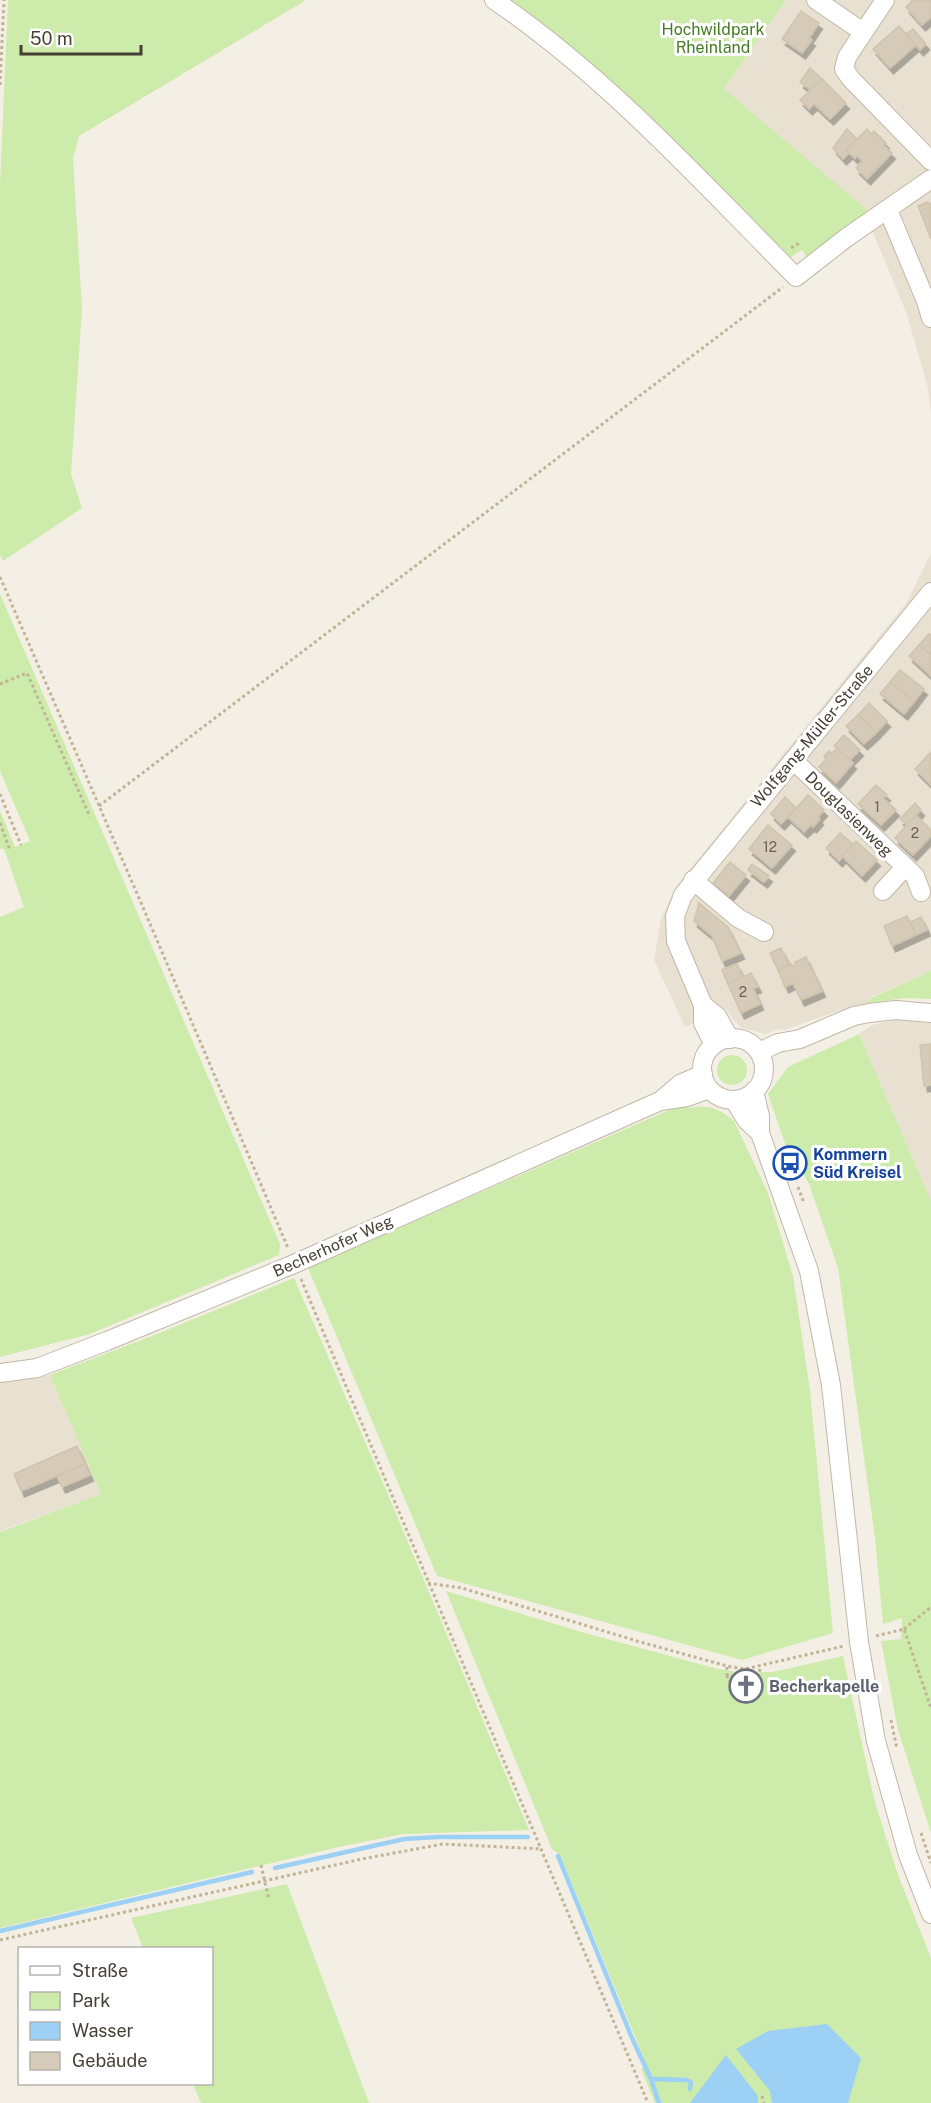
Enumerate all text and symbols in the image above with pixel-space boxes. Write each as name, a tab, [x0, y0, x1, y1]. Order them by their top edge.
scale bar	[21, 18, 141, 56]
park label: Hochwildpark Rheinland	[662, 20, 764, 57]
text: 50 m	[30, 28, 73, 49]
street label: Wolfgang-Müller-Straße	[747, 661, 877, 811]
street label: Douglasienweg	[801, 767, 897, 861]
house number: 1	[874, 799, 880, 815]
house number: 2	[911, 825, 919, 841]
house number: 12	[763, 839, 777, 855]
house number: 2	[739, 984, 747, 1000]
bus stop icon: Kommern Süd Kreisel	[772, 1145, 808, 1181]
place label: Kommern Süd Kreisel	[813, 1145, 901, 1182]
street label: Becherhofer Weg	[270, 1211, 396, 1281]
church icon: Becherkapelle	[728, 1668, 764, 1704]
place label: Becherkapelle	[769, 1677, 879, 1696]
legend	[18, 1947, 213, 2085]
text: Straße	[72, 1960, 128, 1981]
text: Park	[72, 1990, 110, 2011]
text: Wasser	[72, 2020, 134, 2041]
text: Gebäude	[72, 2050, 147, 2071]

